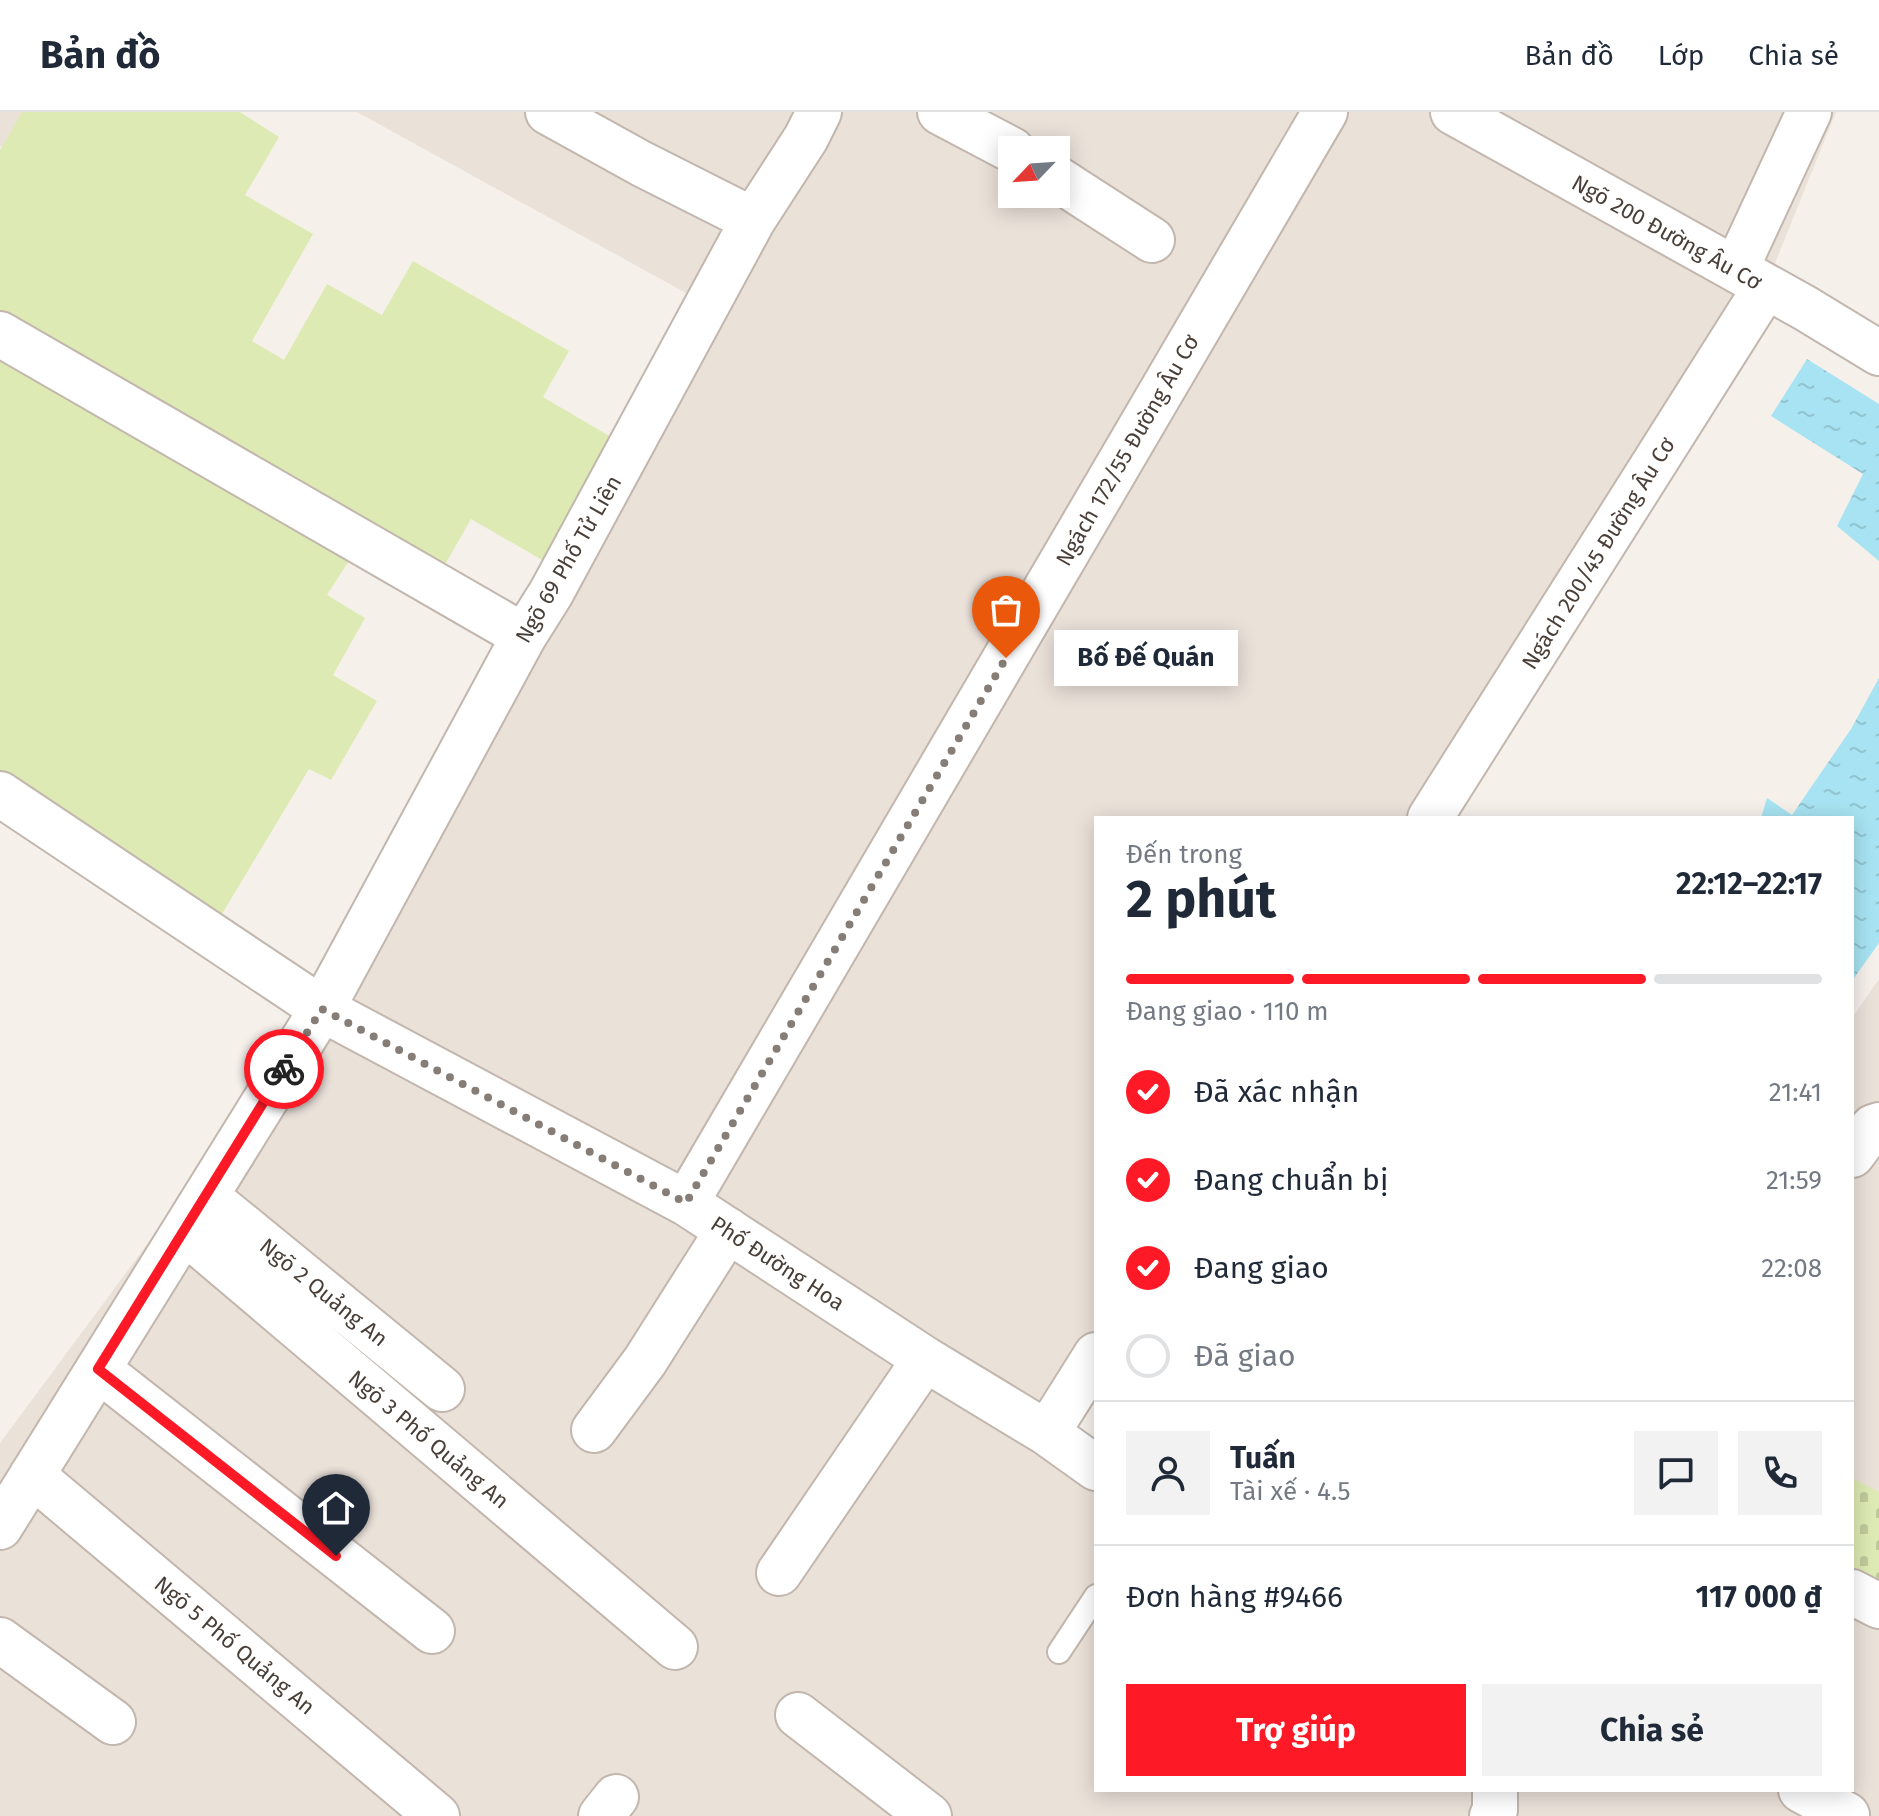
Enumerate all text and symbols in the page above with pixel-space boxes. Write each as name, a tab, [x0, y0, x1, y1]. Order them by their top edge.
text: Bản đồ	[40, 32, 161, 78]
text: Bản đồ	[1524, 39, 1614, 72]
text: Lớp	[1658, 39, 1704, 72]
text: Chia sẻ	[1748, 39, 1839, 72]
north arrow	[998, 136, 1070, 208]
map controls	[998, 136, 1070, 208]
street label: Ngõ 200 Đường Âu Cơ	[1567, 169, 1766, 296]
street label: Ngách 172/55 Đường Âu Cơ	[1050, 330, 1205, 571]
street label: Ngách 200/45 Đường Âu Cơ	[1516, 432, 1681, 674]
street label: Ngõ 69 Phố Tử Liên	[509, 471, 627, 648]
pin	[972, 576, 1040, 658]
icon: bag	[984, 588, 1028, 632]
callout: Bố Đế Quán	[1054, 630, 1238, 686]
text: Bố Đế Quán	[1077, 642, 1215, 673]
text: Đến trong	[1126, 839, 1242, 870]
text: 22:12–22:17	[1676, 866, 1822, 902]
text: 2 phút	[1126, 868, 1276, 931]
text: Đang giao · 110 m	[1126, 996, 1329, 1027]
courier	[244, 1029, 324, 1109]
icon: bike	[262, 1047, 306, 1091]
icon: check	[1126, 1070, 1170, 1114]
text: Đã xác nhận	[1194, 1074, 1359, 1110]
text: 21:41	[1769, 1077, 1822, 1108]
icon: check	[1126, 1158, 1170, 1202]
text: Đang chuẩn bị	[1194, 1162, 1388, 1198]
text: 21:59	[1766, 1165, 1822, 1196]
street label: Phố Đường Hoa	[706, 1210, 850, 1317]
street label: Ngõ 2 Quảng An	[254, 1232, 393, 1352]
icon: check	[1126, 1246, 1170, 1290]
text: Đang giao	[1194, 1250, 1329, 1286]
text: 22:08	[1761, 1253, 1822, 1284]
text: Đã giao	[1194, 1338, 1296, 1374]
street label: Ngõ 3 Phố Quảng An	[343, 1364, 514, 1514]
button: person	[1126, 1431, 1210, 1515]
button: chat	[1634, 1431, 1718, 1515]
button: phone	[1738, 1431, 1822, 1515]
text: Tuấn	[1230, 1440, 1296, 1476]
pin	[302, 1474, 370, 1556]
text: Tài xế · 4.5	[1230, 1476, 1350, 1507]
icon: home	[314, 1486, 358, 1530]
street label: Ngõ 5 Phố Quảng An	[149, 1570, 320, 1720]
text: Đơn hàng #9466	[1126, 1579, 1343, 1615]
text: 117 000 ₫	[1696, 1579, 1822, 1615]
button: Trợ giúp	[1126, 1684, 1466, 1776]
button: Chia sẻ	[1482, 1684, 1822, 1776]

